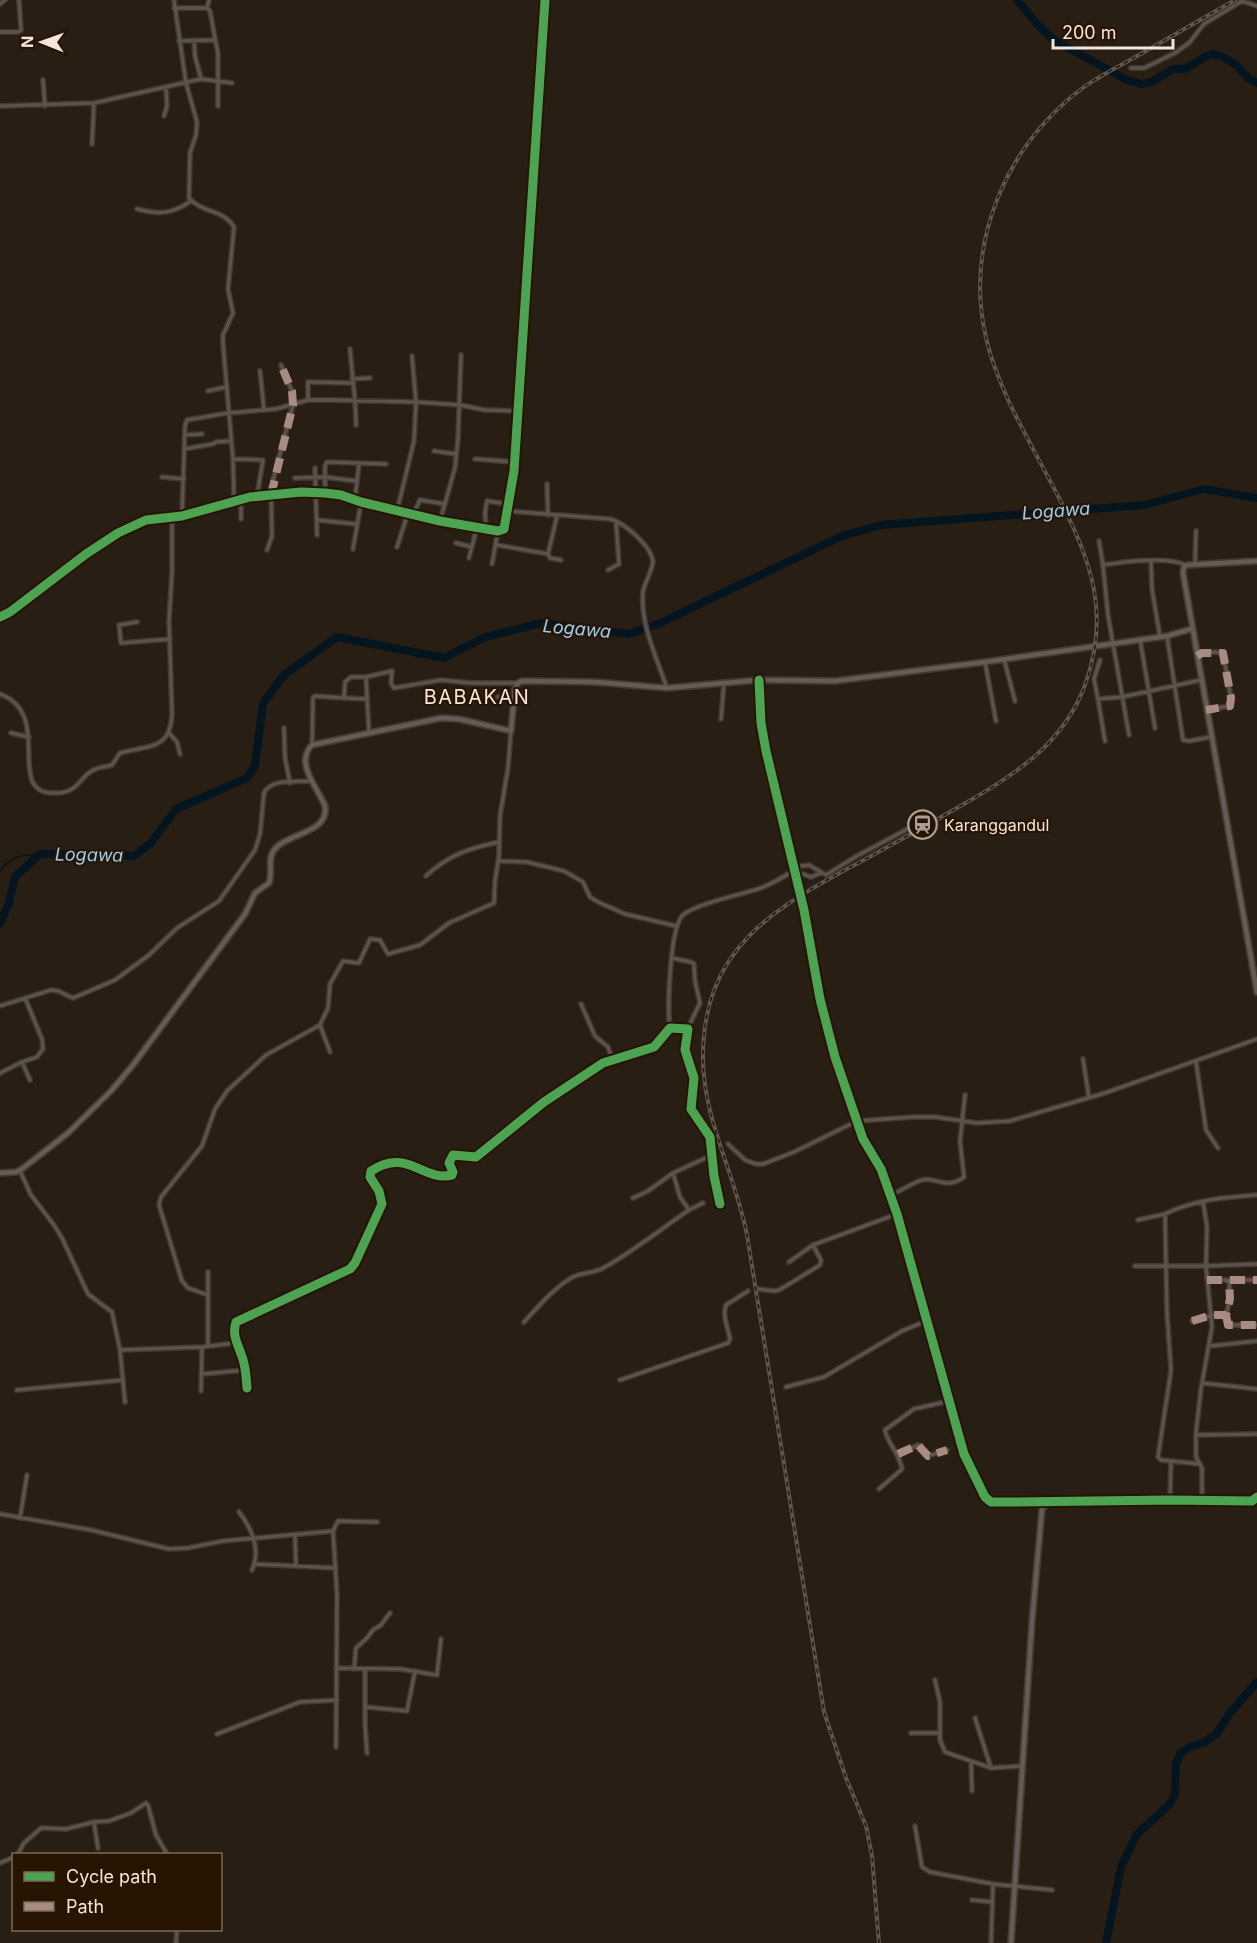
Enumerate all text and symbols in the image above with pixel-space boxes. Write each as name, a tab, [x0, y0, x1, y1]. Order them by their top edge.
north arrow	[12, 12, 72, 72]
scale bar	[1053, 12, 1173, 50]
text: 200 m	[1062, 22, 1117, 43]
text: N	[17, 35, 37, 48]
water label: Logawa	[1021, 498, 1091, 523]
water label: Logawa	[542, 615, 612, 642]
district label: BABAKAN	[424, 685, 530, 709]
station icon: Karanggandul	[907, 809, 939, 841]
place label: Karanggandul	[944, 815, 1049, 835]
water label: Logawa	[55, 843, 123, 866]
legend	[12, 1853, 222, 1931]
text: Cycle path	[66, 1866, 157, 1887]
text: Path	[66, 1896, 104, 1917]

